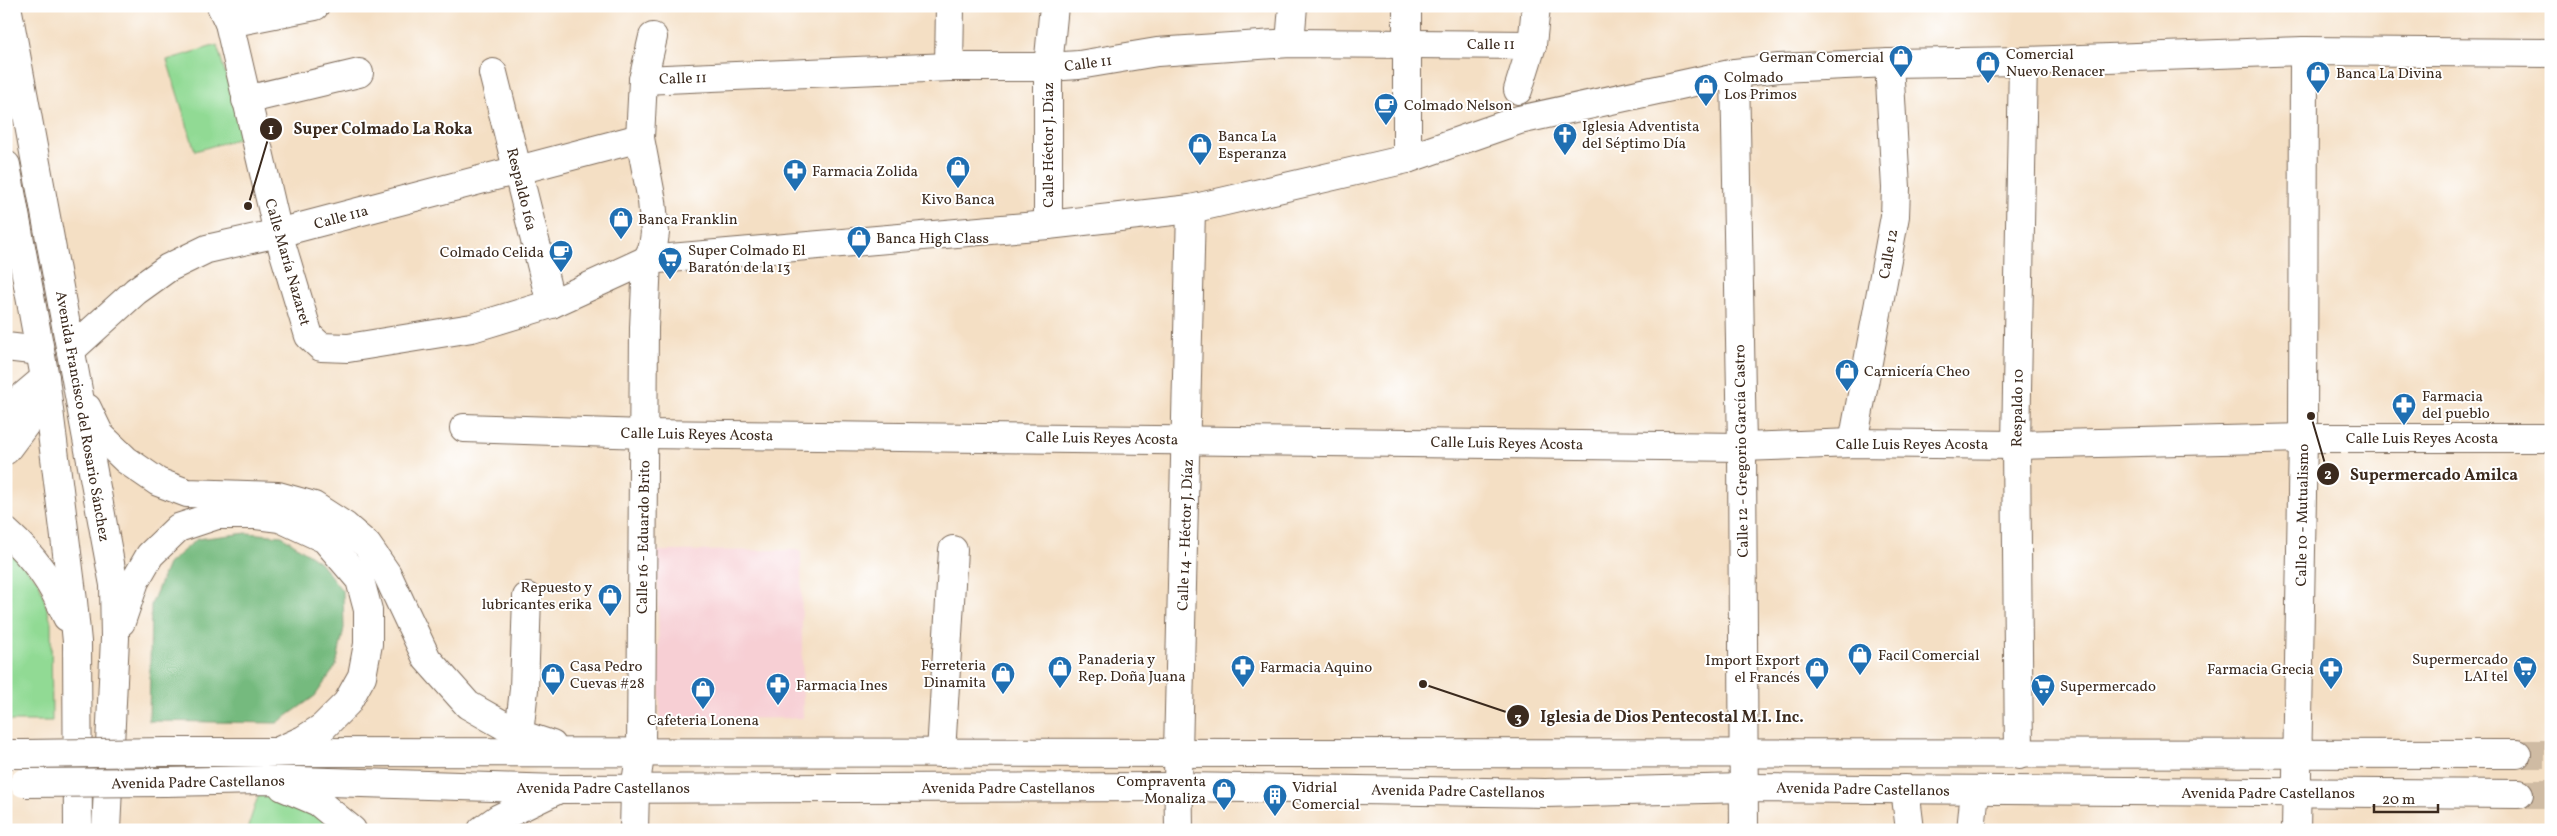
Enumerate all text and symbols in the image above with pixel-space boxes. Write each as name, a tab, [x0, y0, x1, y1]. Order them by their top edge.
street label: Calle 11	[1467, 35, 1515, 56]
shop icon: German Comercial	[1888, 44, 1914, 78]
place label: Comercial Nuevo Renacer	[2006, 45, 2105, 83]
place label: German Comercial	[1759, 48, 1884, 69]
shop icon: Comercial Nuevo Renacer	[1975, 50, 2001, 84]
street label: Calle 11	[1063, 51, 1113, 78]
shop icon: Banca La Divina	[2305, 60, 2331, 94]
place label: Banca La Divina	[2336, 64, 2442, 85]
street label: Calle 11	[659, 68, 707, 91]
place label: Colmado Los Primos	[1724, 68, 1797, 106]
shop icon: Colmado Los Primos	[1693, 73, 1719, 107]
street label: Calle Héctor J. Díaz	[1039, 82, 1060, 208]
cafe icon: Colmado Nelson	[1373, 92, 1399, 126]
place label: Colmado Nelson	[1404, 96, 1512, 117]
callout: Super Colmado La Roka	[258, 113, 482, 144]
place label: Iglesia Adventista del Séptimo Día	[1582, 117, 1699, 155]
text: Super Colmado La Roka	[294, 119, 473, 141]
text: 1	[268, 120, 274, 141]
church icon: Iglesia Adventista del Séptimo Día	[1552, 122, 1578, 156]
place label: Banca La Esperanza	[1218, 127, 1287, 165]
shop icon: Banca La Esperanza	[1187, 132, 1213, 166]
street label: Respaldo 16a	[500, 146, 541, 233]
shop icon: Kivo Banca	[945, 155, 971, 189]
pharmacy icon: Farmacia Zolida	[782, 158, 808, 192]
place label: Farmacia Zolida	[812, 162, 918, 183]
place label: Kivo Banca	[921, 190, 995, 211]
street label: Calle María Nazaret	[258, 196, 315, 328]
street label: Calle 11a	[312, 201, 371, 236]
shop icon: Banca Franklin	[608, 206, 634, 240]
place label: Banca Franklin	[638, 210, 738, 231]
shop icon: Banca High Class	[846, 225, 872, 259]
street label: Calle 12	[1875, 228, 1904, 281]
place label: Banca High Class	[876, 229, 989, 250]
cafe icon: Colmado Celida	[548, 239, 574, 273]
place label: Super Colmado El Baratón de la 13	[688, 241, 806, 279]
place label: Colmado Celida	[440, 243, 544, 264]
supermarket icon: Super Colmado El Baratón de la 13	[657, 246, 683, 280]
street label: Avenida Francisco del Rosario Sánchez	[49, 289, 114, 543]
street label: Calle 12 - Gregorio García Castro	[1730, 344, 1755, 558]
shop icon: Carnicería Cheo	[1834, 358, 1860, 392]
place label: Carnicería Cheo	[1864, 362, 1970, 383]
street label: Respaldo 10	[2007, 369, 2030, 447]
place label: Farmacia del pueblo	[2422, 387, 2490, 425]
pharmacy icon: Farmacia del pueblo	[2391, 392, 2417, 426]
street label: Calle Luis Reyes Acosta	[620, 424, 773, 447]
street label: Calle Luis Reyes Acosta	[1025, 428, 1178, 451]
street label: Calle Luis Reyes Acosta	[2346, 429, 2498, 450]
street label: Calle Luis Reyes Acosta	[1430, 433, 1583, 456]
street label: Calle Luis Reyes Acosta	[1836, 435, 1988, 456]
street label: Calle 10 - Mutualismo	[2292, 443, 2315, 587]
callout: Supermercado Amilca	[2315, 458, 2528, 489]
street label: Calle 14 - Héctor J. Díaz	[1173, 459, 1200, 611]
street label: Calle 16 - Eduardo Brito	[633, 460, 656, 614]
text: 2	[2324, 465, 2332, 486]
text: Supermercado Amilca	[2350, 465, 2518, 487]
place label: Repuesto y lubricantes erika	[482, 578, 592, 616]
shop icon: Repuesto y lubricantes erika	[597, 583, 623, 617]
shop icon: Facil Comercial	[1847, 642, 1873, 676]
place label: Facil Comercial	[1878, 646, 1979, 667]
place label: Panaderia y Rep. Doña Juana	[1078, 650, 1186, 688]
place label: Supermercado LAI tel	[2412, 650, 2508, 688]
place label: Import Export el Francés	[1705, 651, 1800, 689]
pharmacy icon: Farmacia Aquino	[1230, 654, 1256, 688]
shop icon: Panaderia y Rep. Doña Juana	[1047, 655, 1073, 689]
supermarket icon: Supermercado LAI tel	[2512, 655, 2538, 689]
place label: Ferreteria Dinamita	[921, 656, 986, 694]
shop icon: Import Export el Francés	[1804, 656, 1830, 690]
pharmacy icon: Farmacia Grecia	[2318, 656, 2344, 690]
place label: Casa Pedro Cuevas #28	[570, 657, 645, 695]
place label: Farmacia Aquino	[1260, 658, 1372, 679]
place label: Farmacia Grecia	[2207, 660, 2314, 681]
shop icon: Ferreteria Dinamita	[990, 661, 1016, 695]
shop icon: Casa Pedro Cuevas #28	[540, 662, 566, 696]
pharmacy icon: Farmacia Ines	[765, 672, 791, 706]
supermarket icon: Supermercado	[2030, 673, 2056, 707]
shop icon: Cafeteria Lonena	[690, 676, 716, 710]
place label: Farmacia Ines	[796, 676, 888, 697]
place label: Supermercado	[2060, 677, 2156, 698]
callout: Iglesia de Dios Pentecostal M.I. Inc.	[1506, 701, 1814, 732]
text: Iglesia de Dios Pentecostal M.I. Inc.	[1540, 707, 1804, 729]
text: 3	[1514, 708, 1522, 729]
place label: Cafeteria Lonena	[647, 711, 759, 732]
street label: Avenida Padre Castellanos	[111, 771, 285, 796]
place label: Compraventa Monaliza	[1116, 772, 1206, 810]
shop icon: Compraventa Monaliza	[1211, 777, 1237, 811]
place label: Vidrial Comercial	[1292, 778, 1360, 816]
street label: Avenida Padre Castellanos	[1776, 778, 1950, 803]
street label: Avenida Padre Castellanos	[516, 779, 690, 800]
street label: Avenida Padre Castellanos	[921, 779, 1095, 800]
street label: Avenida Padre Castellanos	[1371, 780, 1545, 805]
scale bar	[2374, 781, 2438, 813]
building icon: Vidrial Comercial	[1262, 783, 1288, 817]
street label: Avenida Padre Castellanos	[2181, 784, 2355, 805]
text: 20 m	[2382, 790, 2415, 811]

